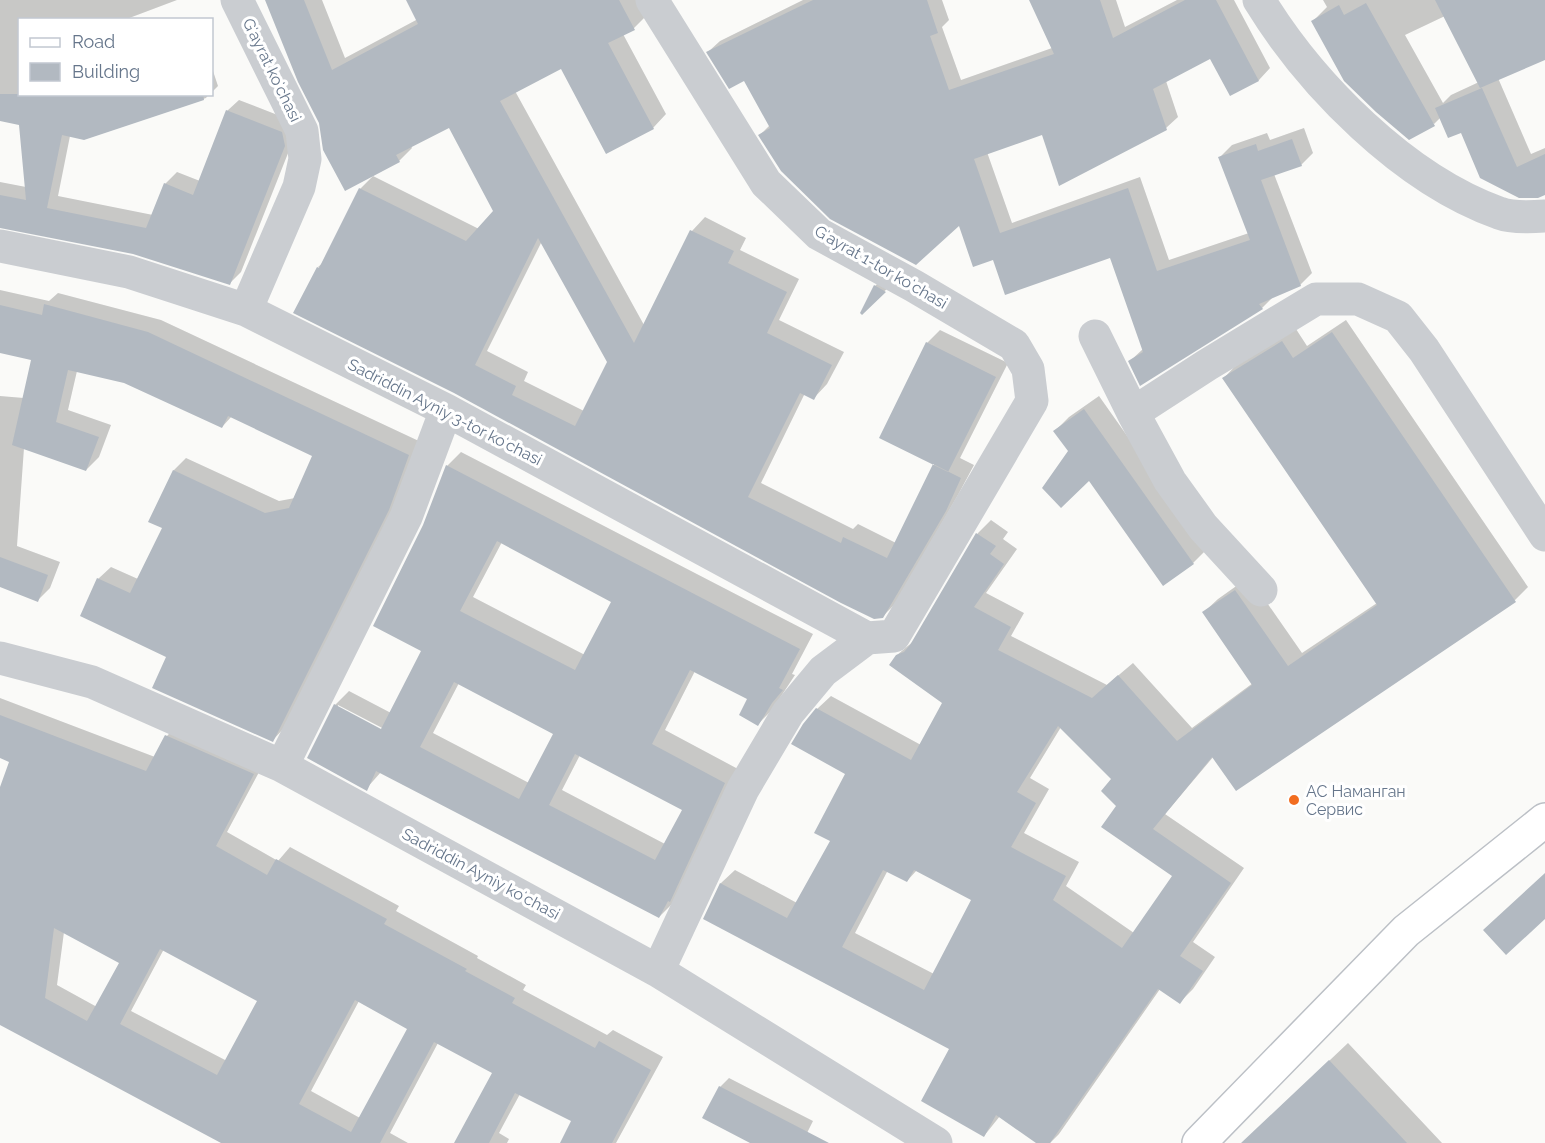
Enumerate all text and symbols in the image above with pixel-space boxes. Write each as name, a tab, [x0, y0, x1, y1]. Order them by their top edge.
street label: Gʻayrat koʻchasi	[239, 15, 305, 125]
legend	[18, 18, 213, 96]
text: Road	[72, 31, 115, 52]
text: Building	[72, 61, 140, 82]
street label: Gʻayrat 1-tor koʻchasi	[811, 221, 951, 313]
street label: Sadriddin Ayniy 3-tor koʻchasi	[345, 355, 545, 469]
place label: АС Наманган Сервис	[1306, 782, 1406, 819]
marker: АС Наманган Сервис	[1287, 793, 1301, 807]
street label: Sadriddin Ayniy koʻchasi	[399, 824, 563, 924]

